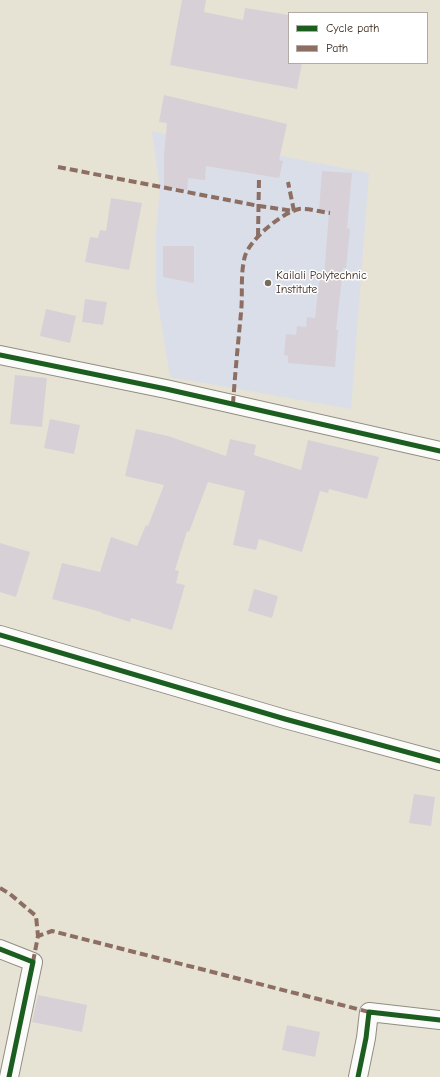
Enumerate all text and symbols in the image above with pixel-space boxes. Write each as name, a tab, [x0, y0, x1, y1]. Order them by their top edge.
legend	[288, 12, 428, 64]
text: Cycle path	[326, 21, 379, 35]
text: Path	[326, 41, 348, 55]
place label: Kailali Polytechnic Institute	[276, 269, 367, 297]
marker: Kailali Polytechnic Institute	[263, 278, 273, 288]

